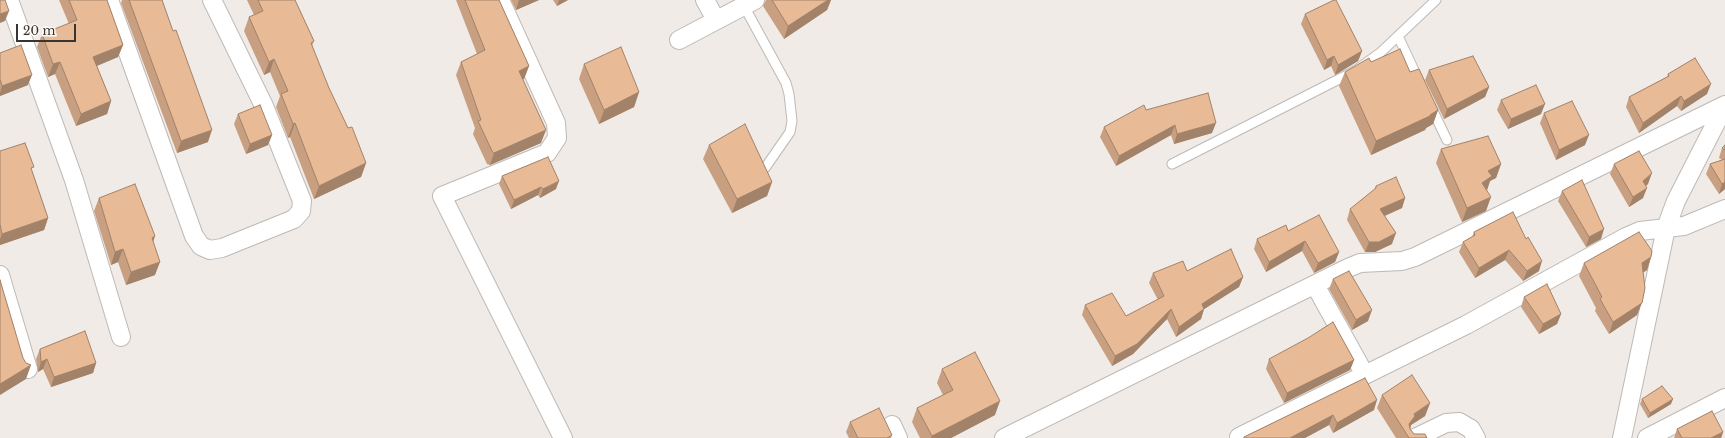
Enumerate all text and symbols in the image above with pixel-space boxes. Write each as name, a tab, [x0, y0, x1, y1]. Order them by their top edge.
scale bar	[18, 16, 78, 42]
text: 20 m	[23, 23, 55, 38]

